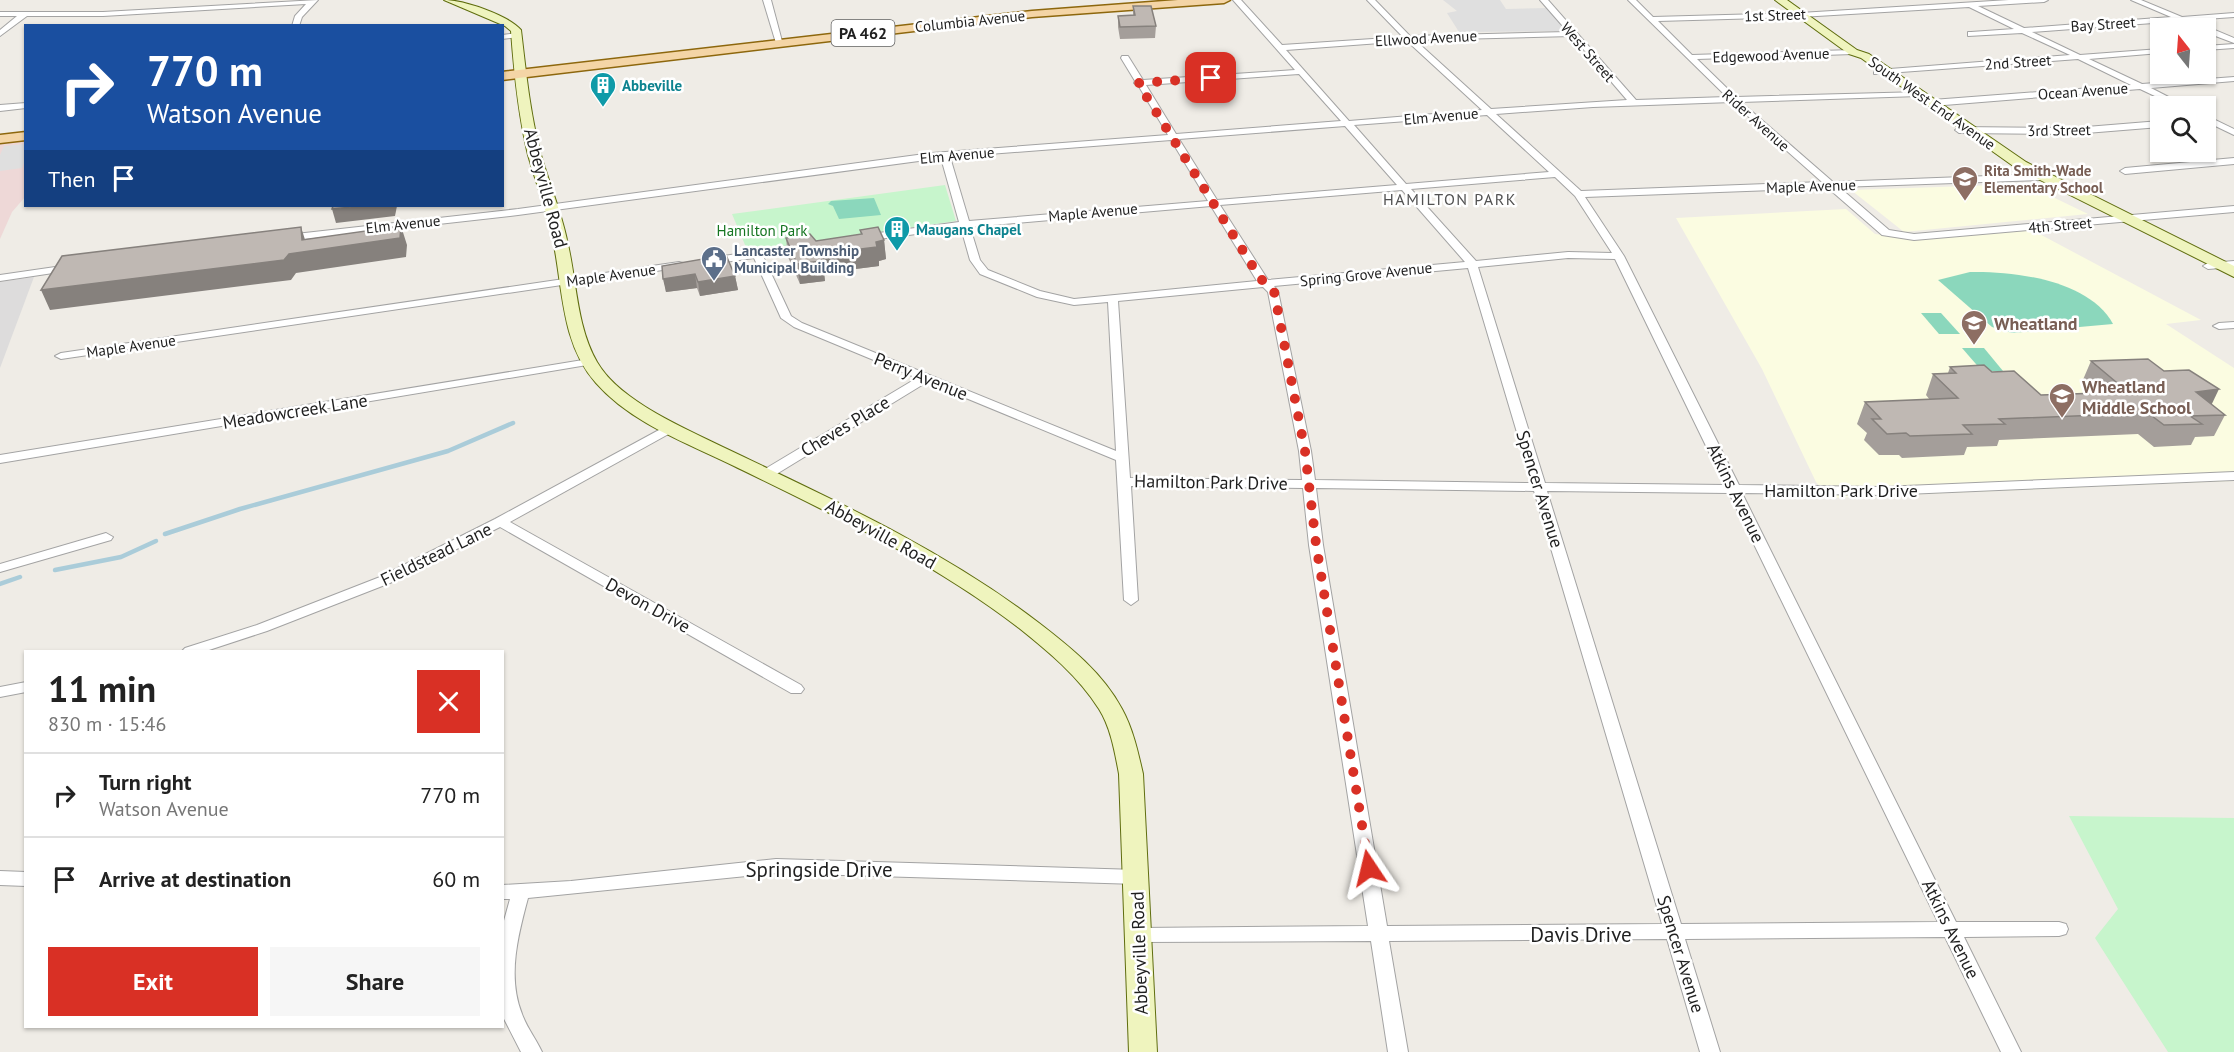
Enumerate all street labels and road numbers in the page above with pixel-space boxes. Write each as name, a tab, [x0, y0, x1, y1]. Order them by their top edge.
street label: 1st Street	[1744, 4, 1806, 26]
street label: Columbia Avenue	[914, 6, 1026, 36]
street label: Bay Street	[2070, 12, 2136, 36]
street label: West Street	[1557, 18, 1619, 86]
road number: PA 462	[832, 20, 894, 46]
street label: Ellwood Avenue	[1374, 26, 1478, 50]
street label: Edgewood Avenue	[1712, 43, 1830, 67]
street label: 2nd Street	[1984, 50, 2052, 74]
street label: South West End Avenue	[1865, 52, 1999, 154]
street label: Ocean Avenue	[2037, 78, 2129, 104]
street label: Rider Avenue	[1718, 85, 1794, 155]
street label: Elm Avenue	[1403, 103, 1479, 129]
street label: 3rd Street	[2027, 120, 2091, 140]
street label: Abbeyville Road	[519, 125, 573, 251]
street label: Elm Avenue	[919, 142, 995, 168]
street label: Maple Avenue	[1766, 175, 1856, 197]
street label: Maple Avenue	[1047, 199, 1139, 225]
street label: Elm Avenue	[365, 211, 441, 237]
street label: 4th Street	[2027, 213, 2093, 237]
street label: Spring Grove Avenue	[1299, 258, 1433, 290]
street label: Maple Avenue	[565, 259, 657, 291]
street label: Maple Avenue	[85, 330, 177, 362]
street label: Perry Avenue	[871, 347, 971, 405]
street label: Meadowcreek Lane	[221, 388, 369, 434]
street label: Cheves Place	[796, 390, 894, 462]
street label: Spencer Avenue	[1511, 427, 1569, 551]
street label: Atkins Avenue	[1702, 440, 1770, 546]
street label: Hamilton Park Drive	[1134, 469, 1288, 495]
street label: Hamilton Park Drive	[1764, 479, 1918, 502]
street label: Abbeyville Road	[821, 494, 941, 574]
street label: Fieldstead Lane	[377, 517, 495, 591]
street label: Devon Drive	[601, 572, 695, 638]
street label: Springside Drive	[745, 856, 893, 883]
street label: Atkins Avenue	[1917, 876, 1985, 982]
street label: Abbeyville Road	[1125, 891, 1153, 1015]
street label: Spencer Avenue	[1652, 892, 1710, 1016]
street label: Davis Drive	[1530, 921, 1632, 948]

